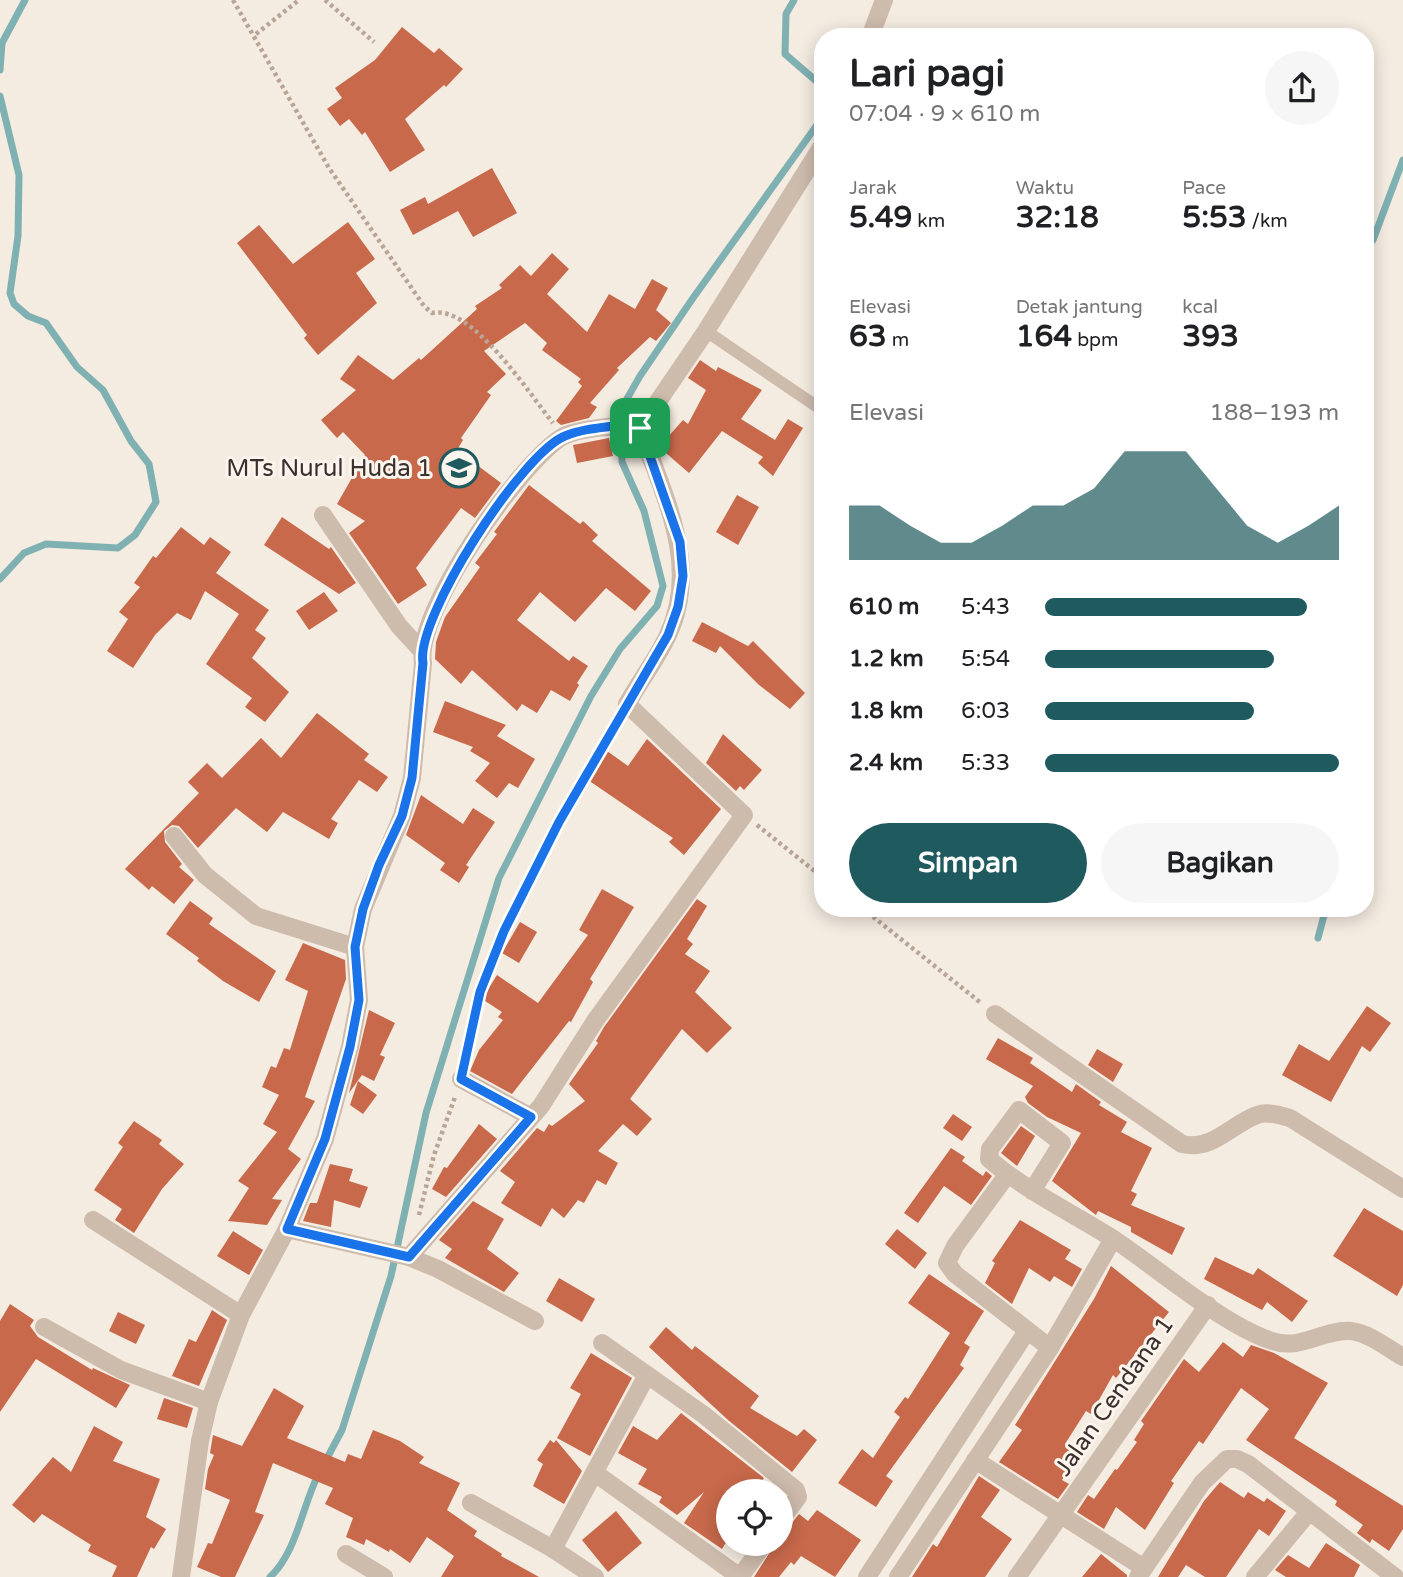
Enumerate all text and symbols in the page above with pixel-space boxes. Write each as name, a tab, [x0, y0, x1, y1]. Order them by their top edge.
text: Lari pagi	[849, 51, 1005, 97]
button: share	[1265, 51, 1339, 125]
text: 07:04 · 9 × 610 m	[849, 100, 1040, 128]
text: Jarak	[849, 177, 897, 199]
text: Waktu	[1016, 177, 1074, 199]
text: Pace	[1182, 177, 1226, 199]
text: 5.49	[849, 199, 912, 236]
text: 32:18	[1016, 199, 1099, 236]
text: 5:53	[1182, 199, 1247, 236]
text: km	[912, 210, 945, 232]
text: /km	[1247, 210, 1288, 232]
text: Elevasi	[849, 296, 911, 318]
text: Detak jantung	[1016, 296, 1143, 318]
text: kcal	[1182, 296, 1218, 318]
text: 63	[849, 318, 887, 355]
text: 164	[1016, 318, 1072, 355]
text: 393	[1182, 318, 1239, 355]
text: m	[887, 329, 909, 351]
text: bpm	[1072, 329, 1119, 351]
pin	[610, 398, 670, 458]
text: Elevasi	[849, 399, 924, 427]
text: 188–193 m	[1210, 399, 1339, 427]
icon: arrive	[621, 409, 659, 447]
school or university icon: MTs Nurul Huda 1	[438, 447, 480, 489]
place label: MTs Nurul Huda 1	[226, 454, 432, 483]
text: 610 m	[849, 593, 919, 621]
text: 5:43	[961, 593, 1010, 621]
text: 1.2 km	[849, 645, 924, 673]
text: 5:54	[961, 645, 1010, 673]
text: 1.8 km	[849, 697, 923, 725]
text: 6:03	[961, 697, 1010, 725]
text: 2.4 km	[849, 749, 923, 777]
text: 5:33	[961, 749, 1010, 777]
button: Simpan	[849, 823, 1087, 903]
button: Bagikan	[1101, 823, 1339, 903]
street label: Jalan Cendana 1	[1049, 1311, 1180, 1481]
map controls	[716, 1479, 793, 1556]
button: locate	[716, 1479, 793, 1556]

